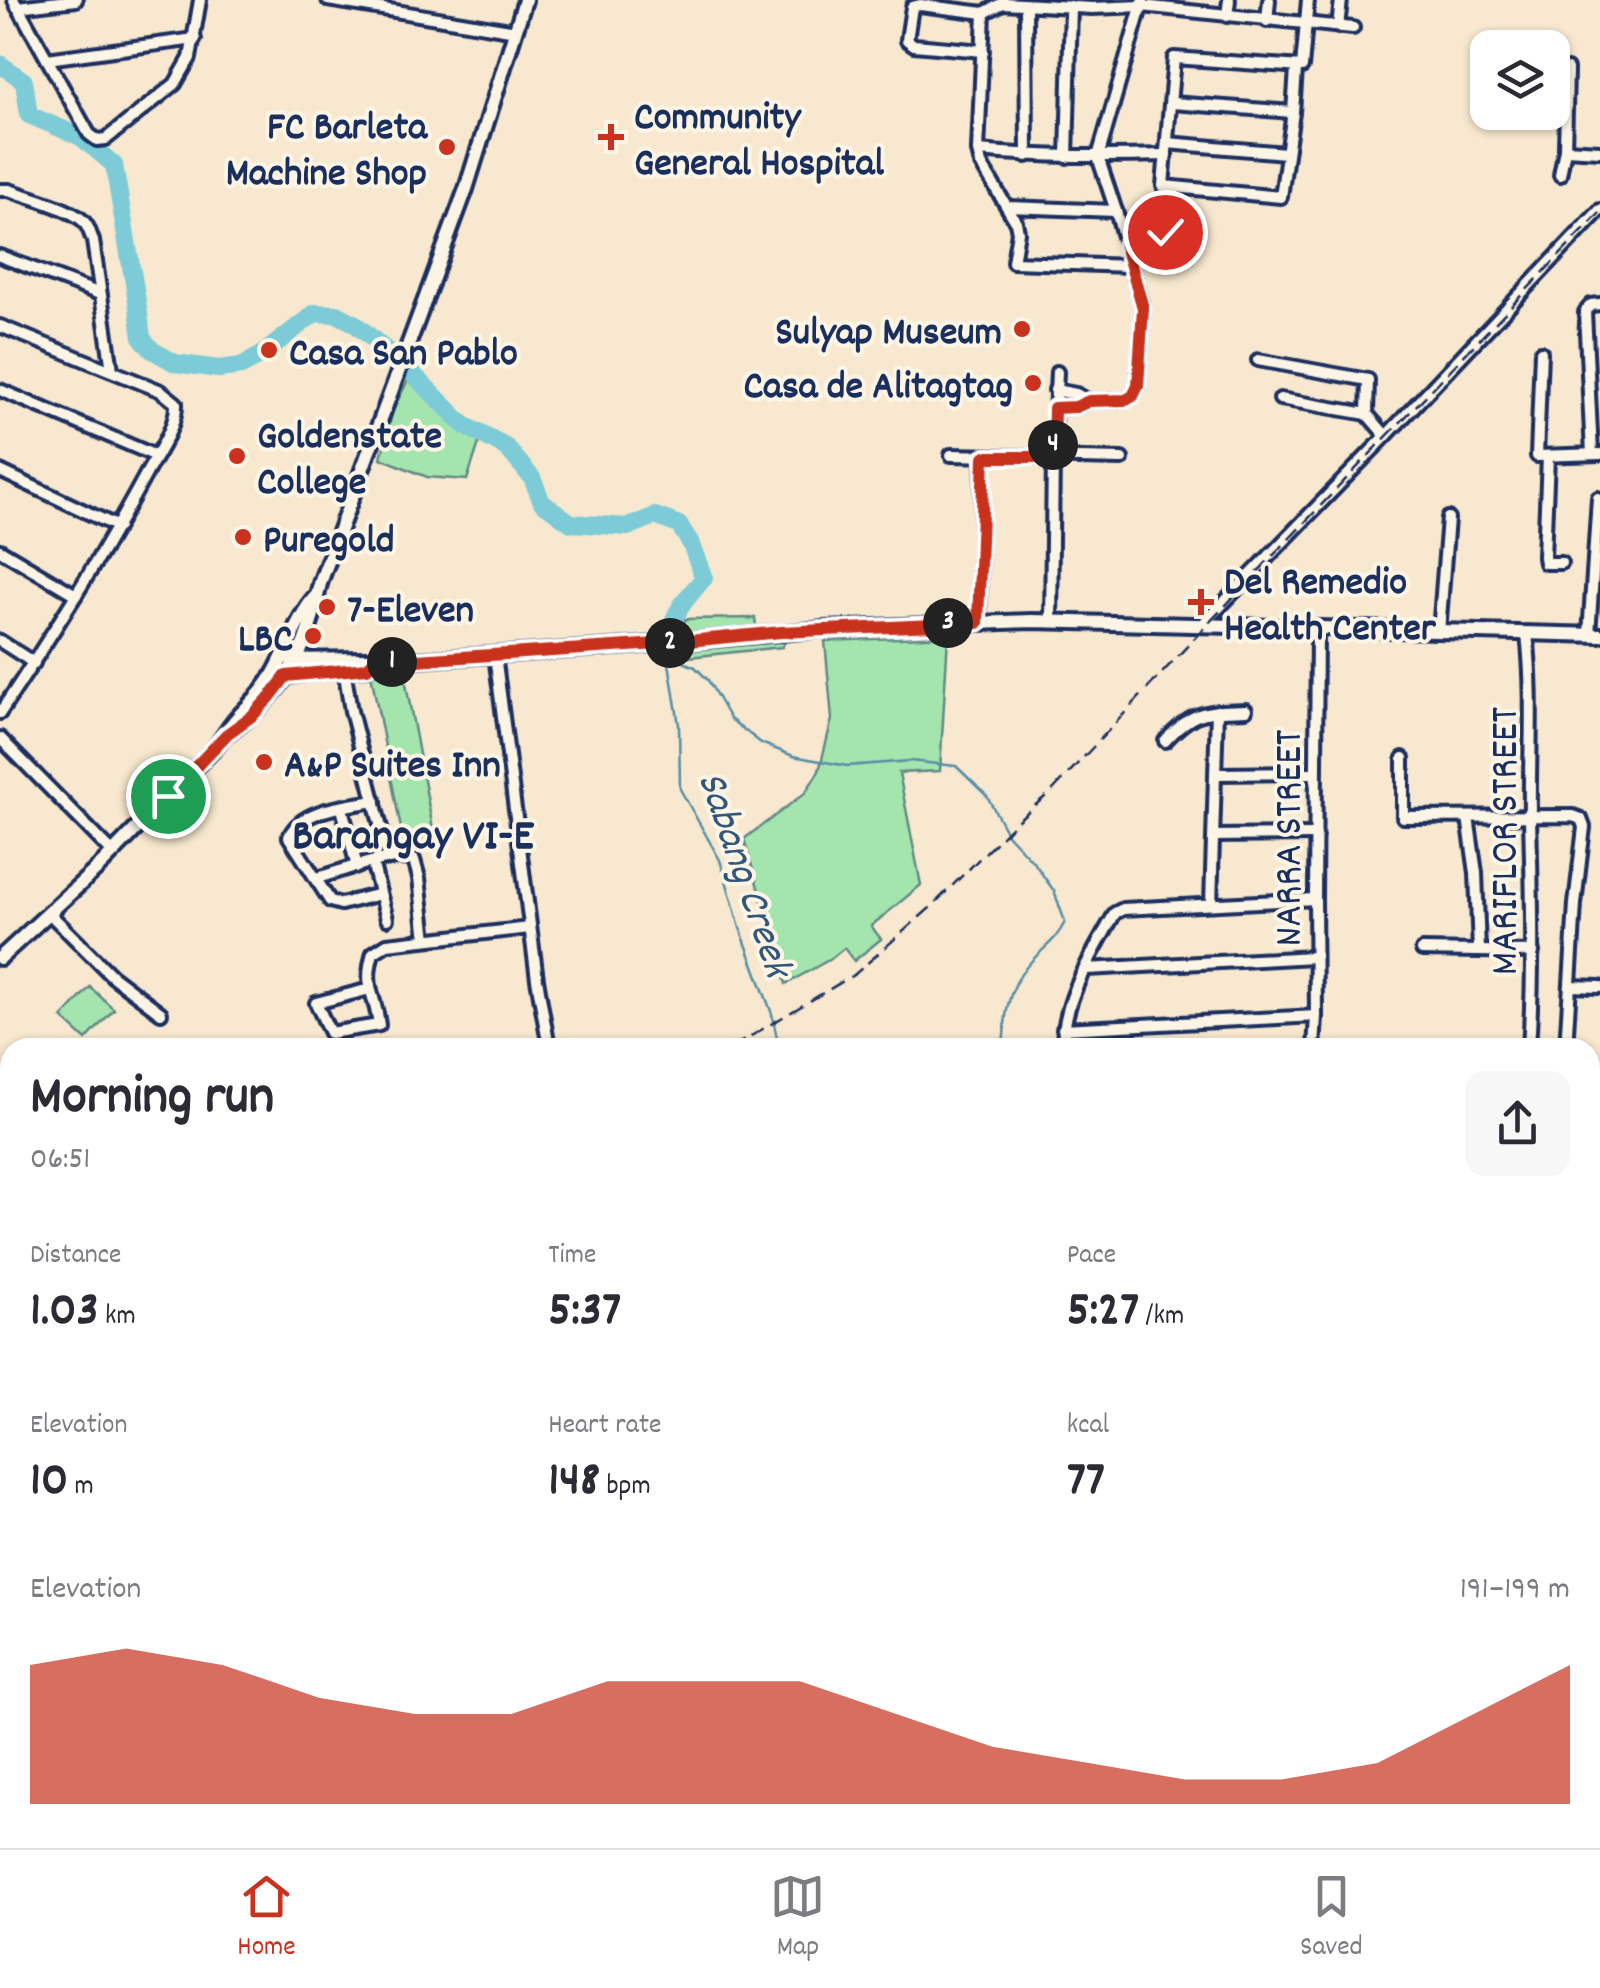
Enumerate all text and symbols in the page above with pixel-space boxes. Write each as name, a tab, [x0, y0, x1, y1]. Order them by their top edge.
map controls	[1470, 30, 1570, 130]
button: layers	[1470, 30, 1570, 130]
place label: Community General Hospital	[634, 92, 885, 195]
place label: FC Barleta Machine Shop	[226, 102, 428, 205]
marker: Community General Hospital	[598, 124, 624, 150]
marker: FC Barleta Machine Shop	[436, 136, 458, 158]
pin	[1123, 190, 1208, 275]
icon: check	[1138, 205, 1193, 260]
place label: Sulyap Museum	[775, 307, 1002, 364]
marker: Sulyap Museum	[1011, 318, 1033, 340]
place label: Casa San Pablo	[289, 328, 518, 385]
marker: Casa San Pablo	[258, 339, 280, 361]
place label: Casa de Alitagtag	[743, 361, 1013, 418]
marker: Casa de Alitagtag	[1022, 372, 1044, 394]
place label: Goldenstate College	[257, 411, 442, 514]
pin: 4	[1028, 420, 1078, 470]
text: 4	[1047, 425, 1059, 465]
marker: Goldenstate College	[226, 445, 248, 467]
place label: Puregold	[263, 515, 394, 572]
marker: Puregold	[232, 526, 254, 548]
place label: Del Remedio Health Center	[1224, 557, 1437, 660]
place label: 7-Eleven	[347, 585, 474, 642]
marker: Del Remedio Health Center	[1188, 589, 1214, 615]
marker: 7-Eleven	[316, 596, 338, 618]
pin: 3	[923, 598, 973, 648]
text: 3	[942, 603, 954, 643]
place label: LBC	[238, 614, 293, 671]
pin: 2	[645, 618, 695, 668]
text: 2	[664, 623, 676, 663]
marker: LBC	[302, 625, 324, 647]
pin: 1	[367, 637, 417, 687]
text: 1	[389, 642, 395, 682]
street label: MARIFLOR STREET	[1480, 707, 1537, 975]
street label: NARRA STREET	[1264, 730, 1321, 947]
place label: A&P Suites Inn	[284, 740, 501, 797]
marker: A&P Suites Inn	[253, 751, 275, 773]
pin	[126, 754, 211, 839]
water label: Sabang Creek	[678, 764, 806, 990]
icon: arrive	[141, 769, 196, 824]
district label: Barangay VI-E	[292, 807, 534, 871]
text: Morning run	[30, 1061, 274, 1140]
button: share	[1465, 1071, 1570, 1176]
text: 06:51	[30, 1138, 90, 1184]
text: Distance	[30, 1237, 121, 1277]
text: Time	[548, 1237, 596, 1277]
text: Pace	[1067, 1237, 1116, 1277]
text: 1.03	[30, 1277, 99, 1349]
text: 5:37	[548, 1277, 621, 1349]
text: 5:27	[1067, 1277, 1139, 1349]
text: km	[99, 1298, 136, 1338]
text: /km	[1139, 1298, 1184, 1338]
text: Elevation	[30, 1407, 127, 1447]
text: Heart rate	[548, 1407, 661, 1447]
text: kcal	[1067, 1407, 1109, 1447]
text: 10	[30, 1447, 68, 1519]
text: 148	[548, 1447, 600, 1519]
text: 77	[1067, 1447, 1105, 1519]
text: m	[68, 1468, 94, 1508]
text: bpm	[600, 1468, 651, 1508]
text: Elevation	[30, 1568, 141, 1614]
text: 191–199 m	[1460, 1568, 1570, 1614]
tab: Home	[237, 1869, 296, 1969]
tab: Map	[770, 1869, 825, 1969]
tab: Saved	[1300, 1869, 1363, 1969]

